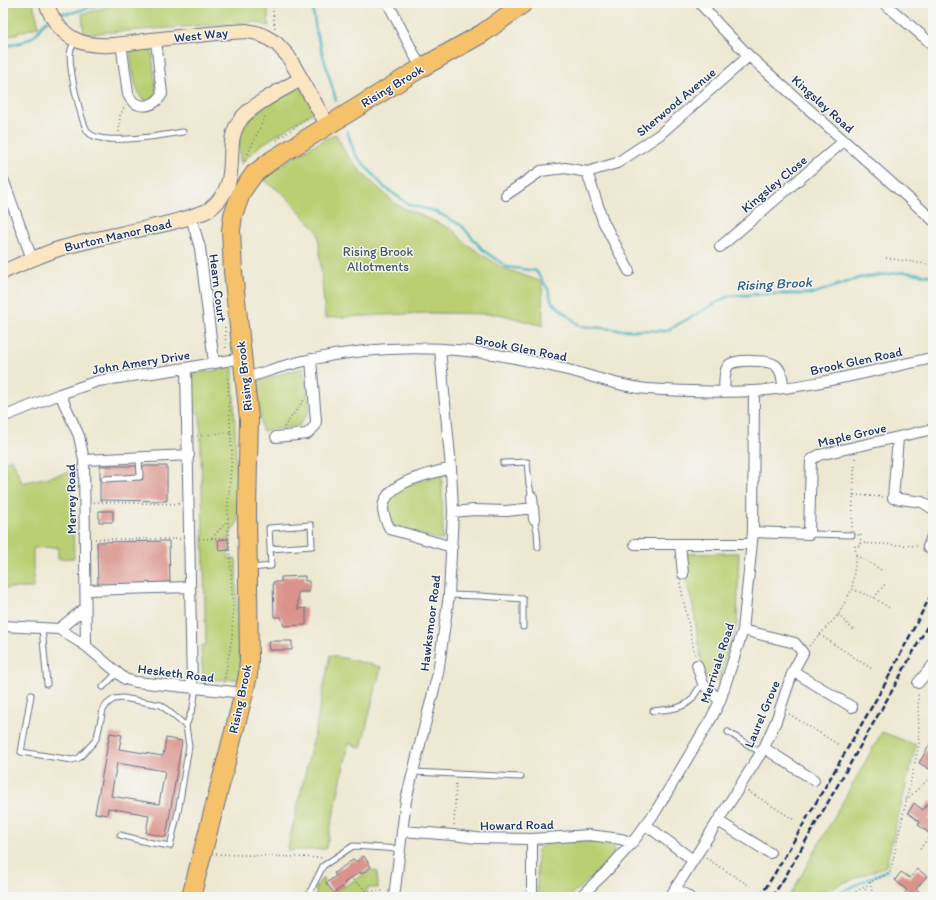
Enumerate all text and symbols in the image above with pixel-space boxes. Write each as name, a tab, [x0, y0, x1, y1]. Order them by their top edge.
street label: West Way	[173, 25, 229, 45]
street label: Rising Brook	[358, 61, 426, 111]
street label: Sherwood Avenue	[633, 64, 719, 140]
street label: Kingsley Road	[789, 72, 857, 136]
street label: Kingsley Close	[738, 152, 810, 216]
street label: Burton Manor Road	[63, 215, 173, 255]
park label: Rising Brook Allotments	[343, 244, 414, 274]
street label: Hearn Court	[206, 253, 230, 323]
water label: Rising Brook	[736, 273, 813, 294]
street label: Brook Glen Road	[474, 332, 568, 364]
street label: Rising Brook	[233, 340, 255, 412]
street label: Brook Glen Road	[809, 344, 903, 378]
street label: John Amery Drive	[91, 347, 191, 377]
street label: Maple Grove	[816, 420, 888, 450]
street label: Merrey Road	[63, 464, 79, 534]
street label: Hawksmoor Road	[417, 574, 443, 672]
street label: Merrivale Road	[697, 621, 737, 705]
street label: Hesketh Road	[137, 661, 215, 685]
street label: Rising Brook	[225, 663, 255, 735]
street label: Laurel Grove	[741, 678, 783, 750]
street label: Howard Road	[480, 817, 554, 833]

